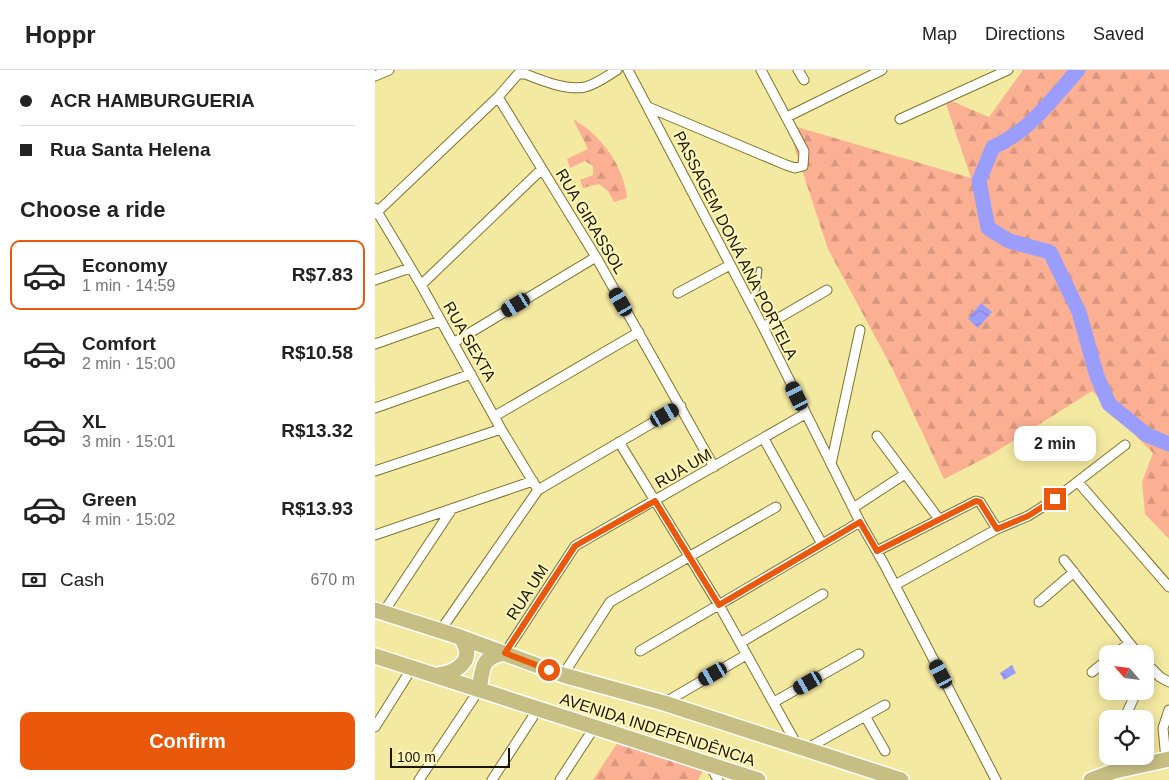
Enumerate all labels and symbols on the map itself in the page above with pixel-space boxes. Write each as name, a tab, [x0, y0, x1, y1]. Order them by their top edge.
street label: PASSAGEM DONÁ ANA PORTELA	[670, 128, 802, 362]
street label: RUA GIRASSOL	[553, 166, 629, 277]
car	[607, 285, 634, 319]
car	[499, 291, 532, 319]
street label: RUA SEXTA	[440, 299, 499, 384]
car	[783, 379, 810, 413]
car	[648, 401, 681, 429]
callout: 2 min	[1014, 426, 1096, 462]
street label: RUA UM	[652, 446, 714, 491]
route end	[1044, 488, 1066, 510]
street label: RUA UM	[503, 562, 551, 623]
north arrow	[1099, 645, 1154, 700]
car	[927, 657, 954, 691]
route start	[538, 659, 560, 681]
car	[696, 660, 729, 688]
car	[791, 669, 824, 697]
street label: AVENIDA INDEPENDÊNCIA	[558, 689, 758, 769]
scale bar	[390, 745, 510, 768]

